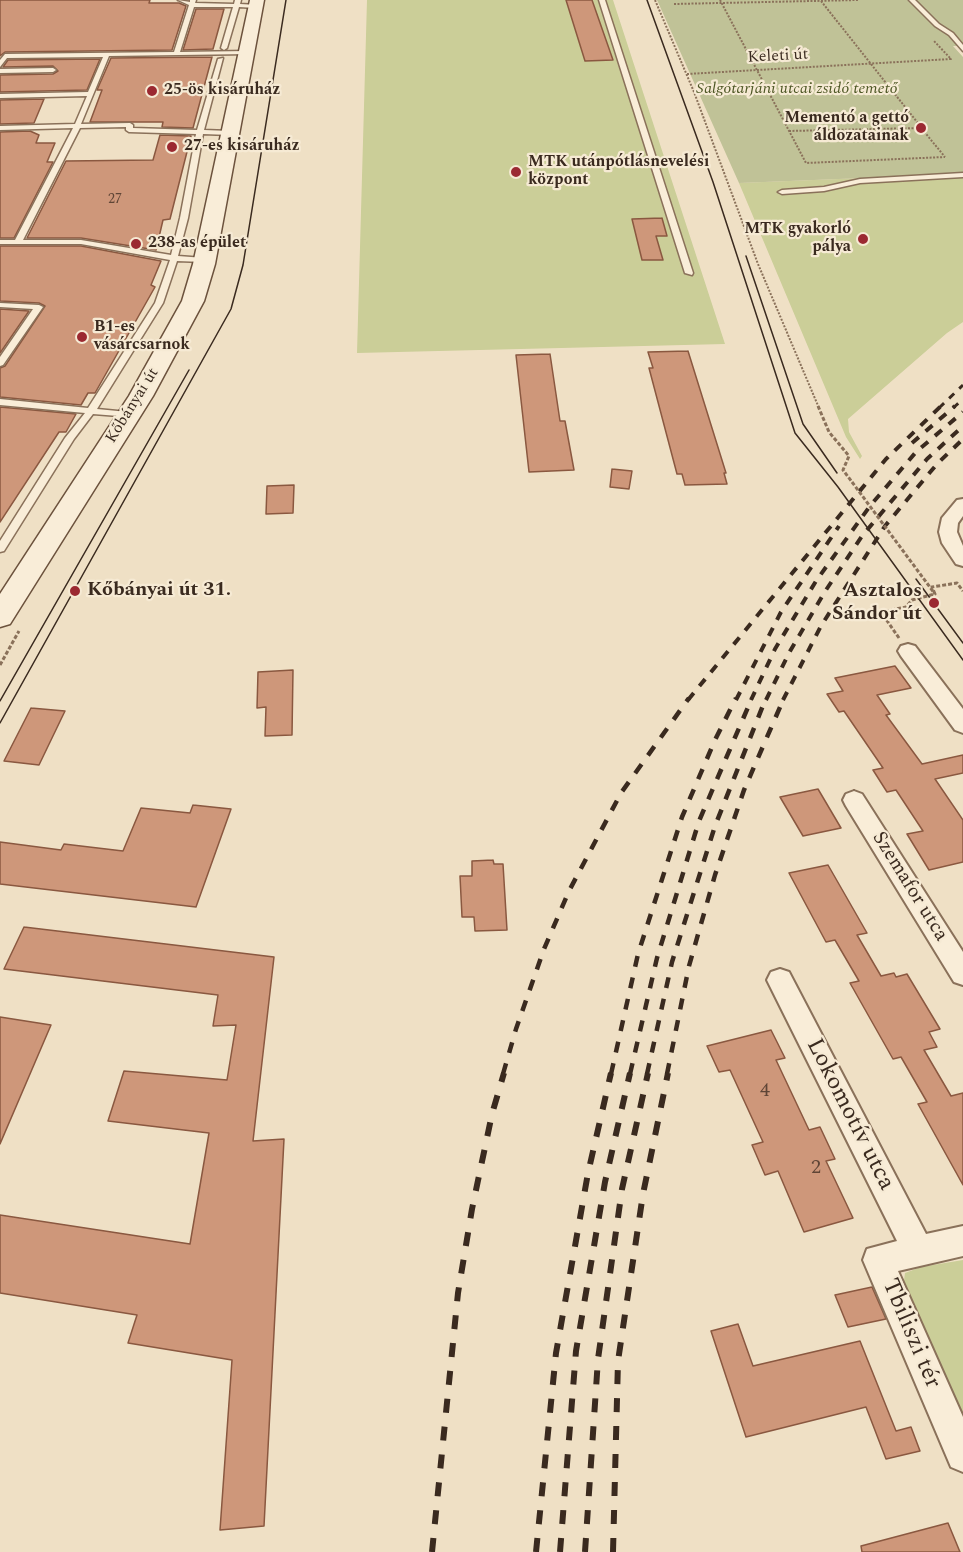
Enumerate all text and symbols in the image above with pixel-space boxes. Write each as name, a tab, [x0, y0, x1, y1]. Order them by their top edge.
street label: Keleti út	[747, 46, 809, 68]
park label: Salgótarjáni utcai zsidó temető	[696, 80, 898, 100]
place label: 25-ös kisáruház	[164, 81, 280, 101]
marker: 25-ös kisáruház	[145, 84, 159, 98]
place label: Mementó a gettó áldozatainak	[784, 109, 909, 147]
marker: Mementó a gettó áldozatainak	[914, 121, 928, 135]
place label: 27-es kisáruház	[184, 137, 299, 157]
marker: 27-es kisáruház	[165, 140, 179, 154]
place label: MTK utánpótlásnevelési központ	[528, 153, 709, 191]
marker: MTK utánpótlásnevelési központ	[509, 165, 523, 179]
house number: 27	[108, 192, 122, 208]
place label: MTK gyakorló pálya	[744, 220, 851, 258]
marker: MTK gyakorló pálya	[856, 232, 870, 246]
place label: 238-as épület	[148, 234, 246, 254]
marker: 238-as épület	[129, 237, 143, 251]
place label: B1-es vásárcsarnok	[94, 318, 190, 356]
marker: B1-es vásárcsarnok	[75, 330, 89, 344]
street label: Kőbányai út	[102, 365, 164, 447]
place label: Kőbányai út 31.	[87, 579, 231, 603]
place label: Asztalos Sándor út	[832, 580, 922, 627]
marker: Kőbányai út 31.	[68, 584, 82, 598]
marker: Asztalos Sándor út	[927, 596, 941, 610]
street label: Szemafor utca	[866, 828, 952, 946]
street label: Lokomotív utca	[798, 1034, 900, 1196]
house number: 4	[760, 1080, 770, 1104]
house number: 2	[811, 1157, 821, 1181]
street label: Tbiliszi tér	[874, 1275, 946, 1393]

